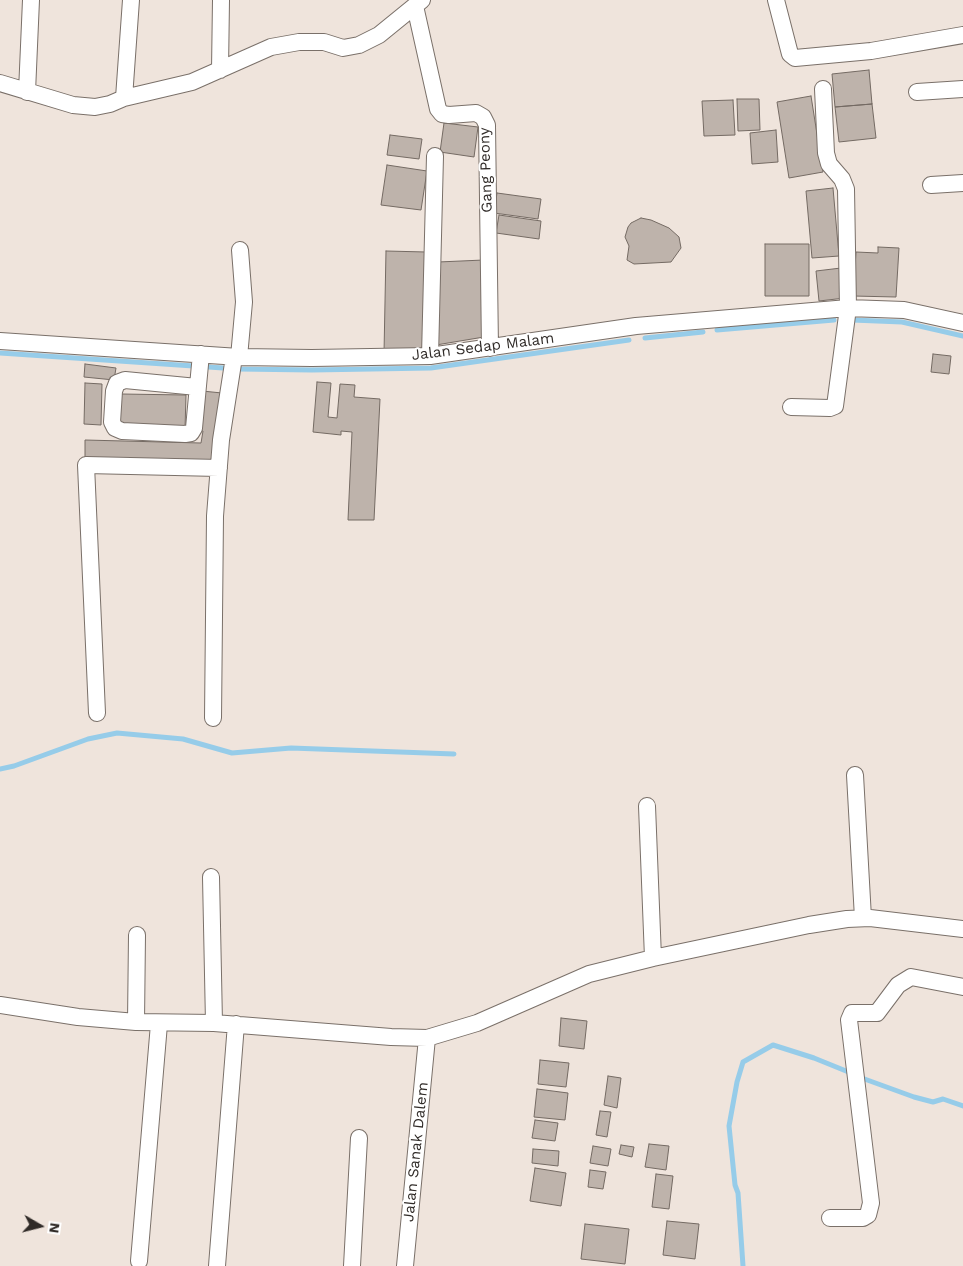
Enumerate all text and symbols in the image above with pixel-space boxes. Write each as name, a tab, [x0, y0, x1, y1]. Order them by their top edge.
street label: Gang Peony	[476, 127, 496, 213]
street label: Jalan Sedap Malam	[411, 329, 555, 365]
street label: Jalan Sanak Dalem	[400, 1081, 432, 1223]
north arrow	[15, 1201, 65, 1251]
text: N	[46, 1222, 63, 1234]

